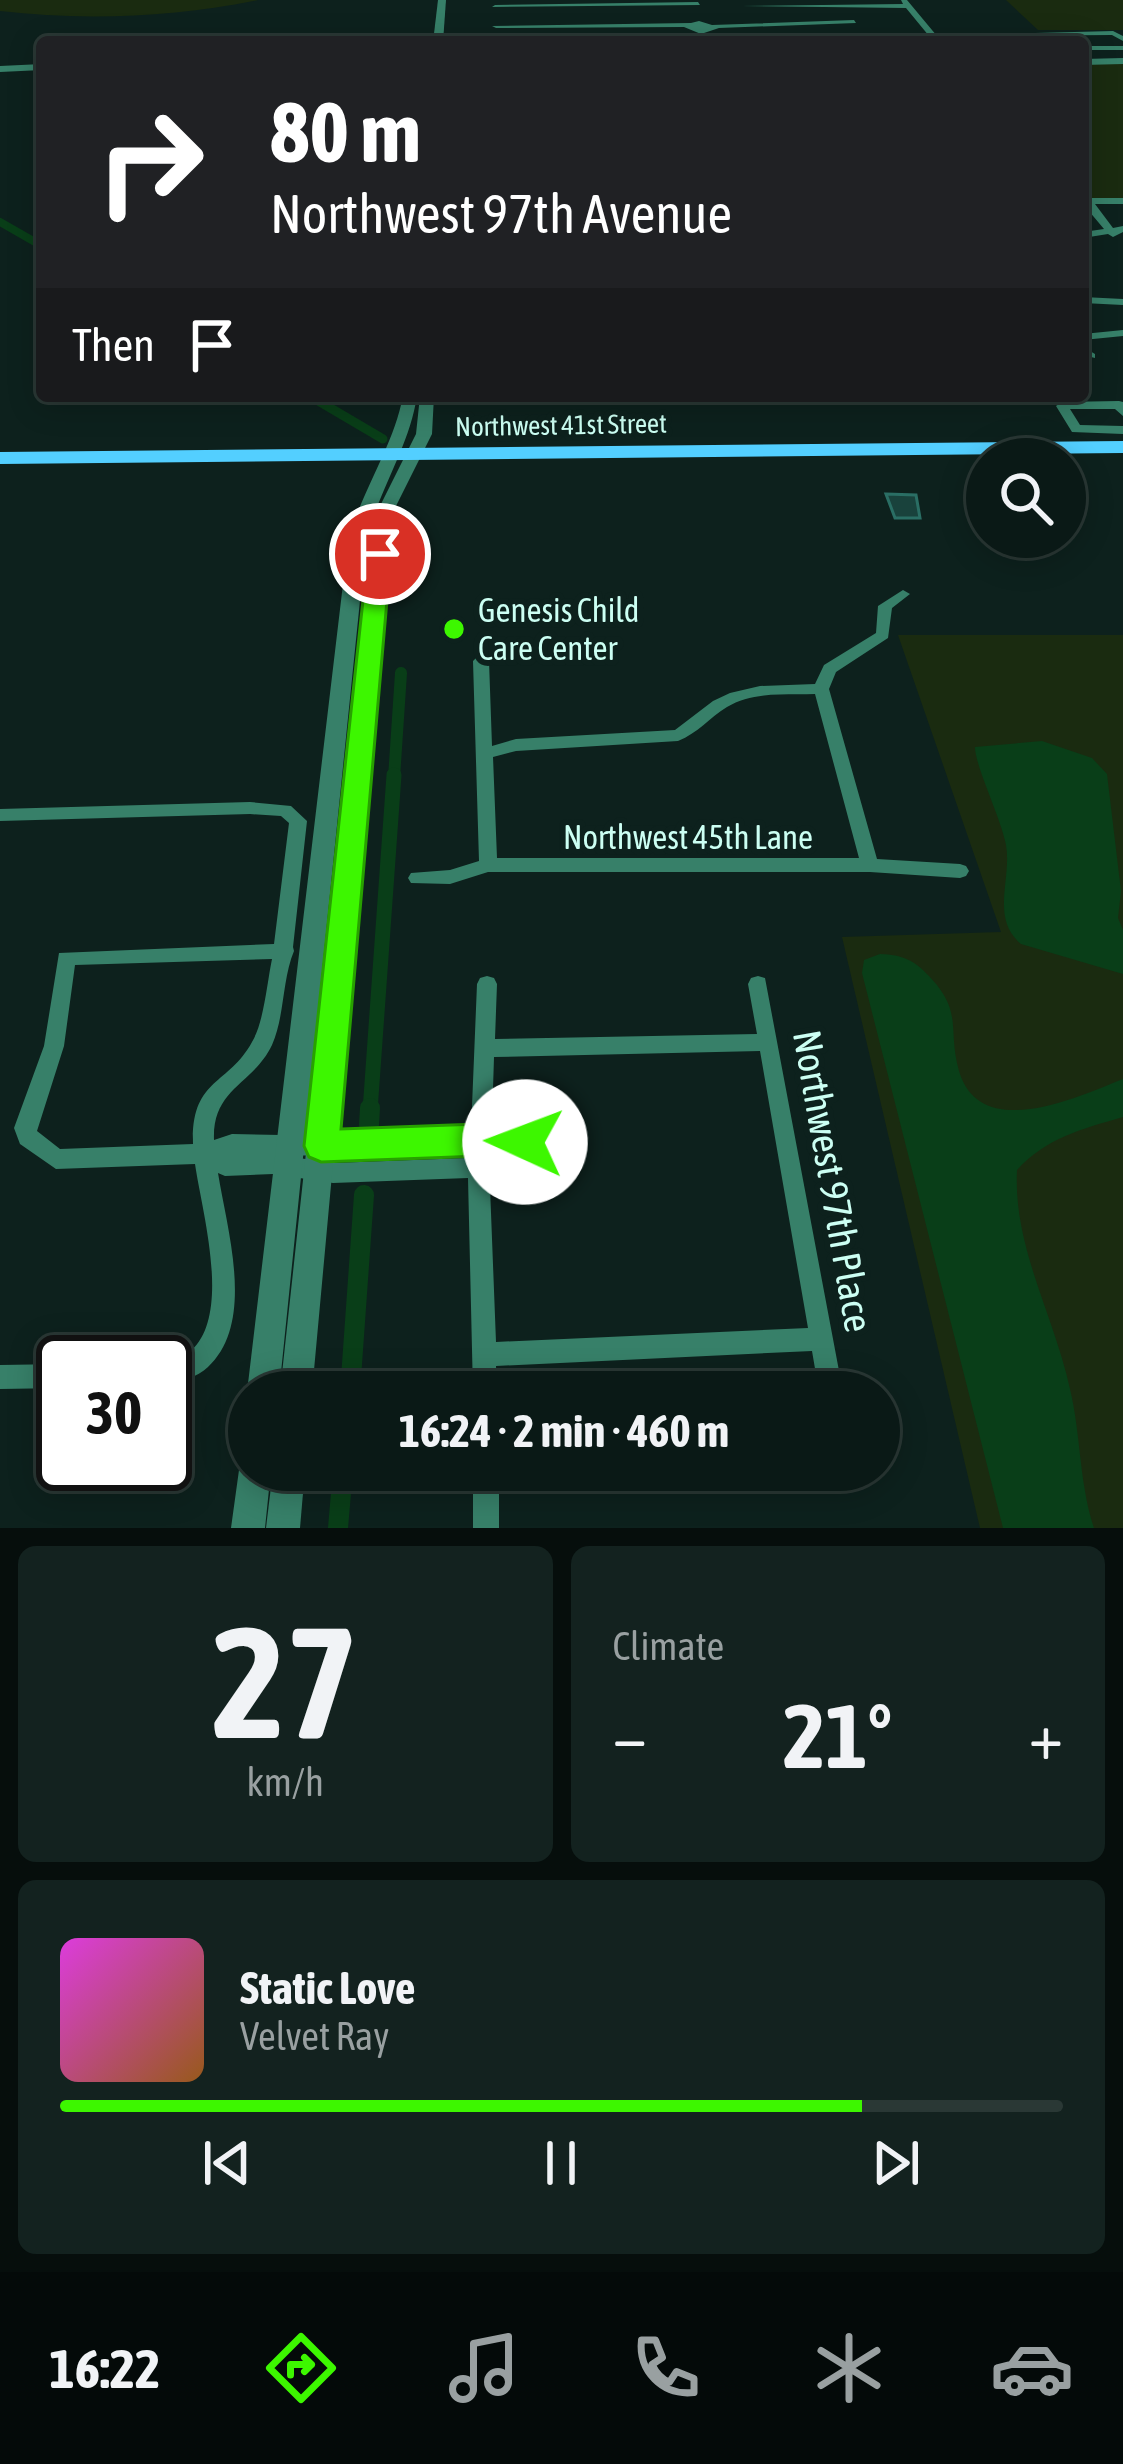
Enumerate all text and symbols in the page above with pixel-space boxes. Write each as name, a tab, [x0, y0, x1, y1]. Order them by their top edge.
icon: right	[72, 84, 228, 240]
text: 80 m	[270, 84, 421, 180]
text: Northwest 97th Avenue	[270, 183, 732, 244]
icon: arrive	[179, 312, 245, 378]
text: Then	[72, 319, 155, 371]
street label: Northwest 41st Street	[455, 408, 667, 442]
map controls	[966, 438, 1086, 558]
button: search	[966, 438, 1086, 558]
pin	[329, 503, 431, 605]
icon: arrive	[347, 521, 413, 587]
place label: Genesis Child Care Center	[478, 591, 639, 667]
marker: Genesis Child Care Center	[441, 616, 467, 642]
street label: Northwest 45th Lane	[563, 818, 813, 856]
street label: Northwest 97th Place	[785, 1027, 881, 1335]
position arrow	[462, 1079, 588, 1205]
speed limit sign: 30	[36, 1335, 192, 1491]
text: 16:24 · 2 min · 460 m	[399, 1405, 729, 1457]
text: 27	[212, 1592, 359, 1771]
text: Climate	[613, 1624, 724, 1668]
text: 21°	[783, 1684, 892, 1787]
text: −	[613, 1697, 647, 1773]
text: +	[1029, 1697, 1063, 1773]
text: km/h	[247, 1760, 324, 1804]
text: Static Love	[240, 1962, 416, 2014]
text: Velvet Ray	[240, 2014, 389, 2058]
icon: previous	[194, 2130, 260, 2196]
icon: pause	[528, 2130, 594, 2196]
icon: next	[863, 2130, 929, 2196]
icon: directions	[259, 2326, 343, 2410]
icon: music	[442, 2326, 526, 2410]
icon: phone	[624, 2326, 708, 2410]
icon: climate	[807, 2326, 891, 2410]
icon: car	[990, 2326, 1074, 2410]
text: 16:22	[49, 2338, 160, 2399]

